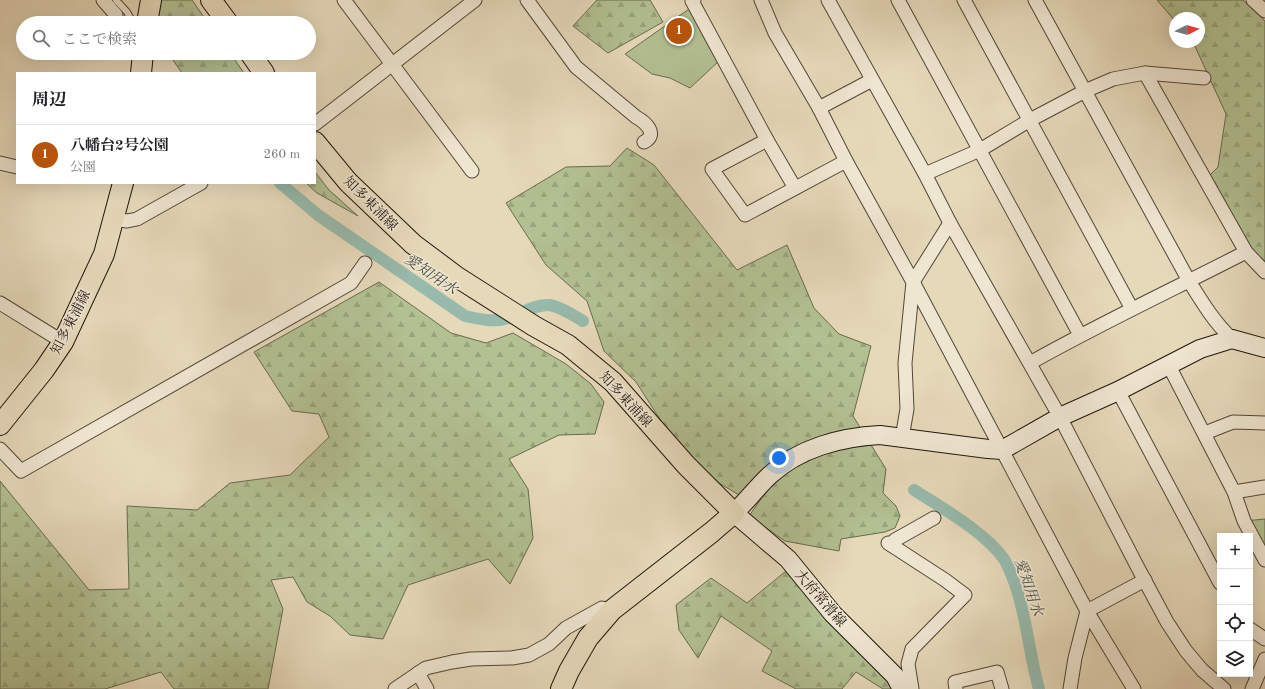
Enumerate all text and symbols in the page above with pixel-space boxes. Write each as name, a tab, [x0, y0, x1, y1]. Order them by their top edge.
north arrow	[1169, 12, 1205, 48]
search box	[16, 16, 316, 60]
pin: 1	[666, 16, 692, 46]
icon: search	[30, 27, 52, 49]
text: ここで検索	[62, 33, 137, 48]
text: 周辺	[32, 92, 66, 109]
text: 八幡台2号公園	[70, 139, 169, 154]
text: 1	[41, 148, 49, 161]
text: 260 m	[263, 148, 300, 161]
text: 公園	[70, 161, 96, 174]
street label: 知多東浦線	[341, 173, 401, 233]
water label: 愛知用水	[401, 251, 462, 299]
street label: 知多東浦線	[48, 288, 93, 357]
street label: 知多東浦線	[596, 369, 655, 430]
your location	[769, 448, 789, 468]
map controls	[1217, 533, 1253, 677]
button: +	[1217, 533, 1253, 569]
water label: 愛知用水	[1011, 556, 1047, 620]
street label: 大府常滑線	[792, 567, 849, 630]
button: −	[1217, 569, 1253, 605]
button: locate	[1217, 605, 1253, 641]
button: layers	[1217, 641, 1253, 677]

